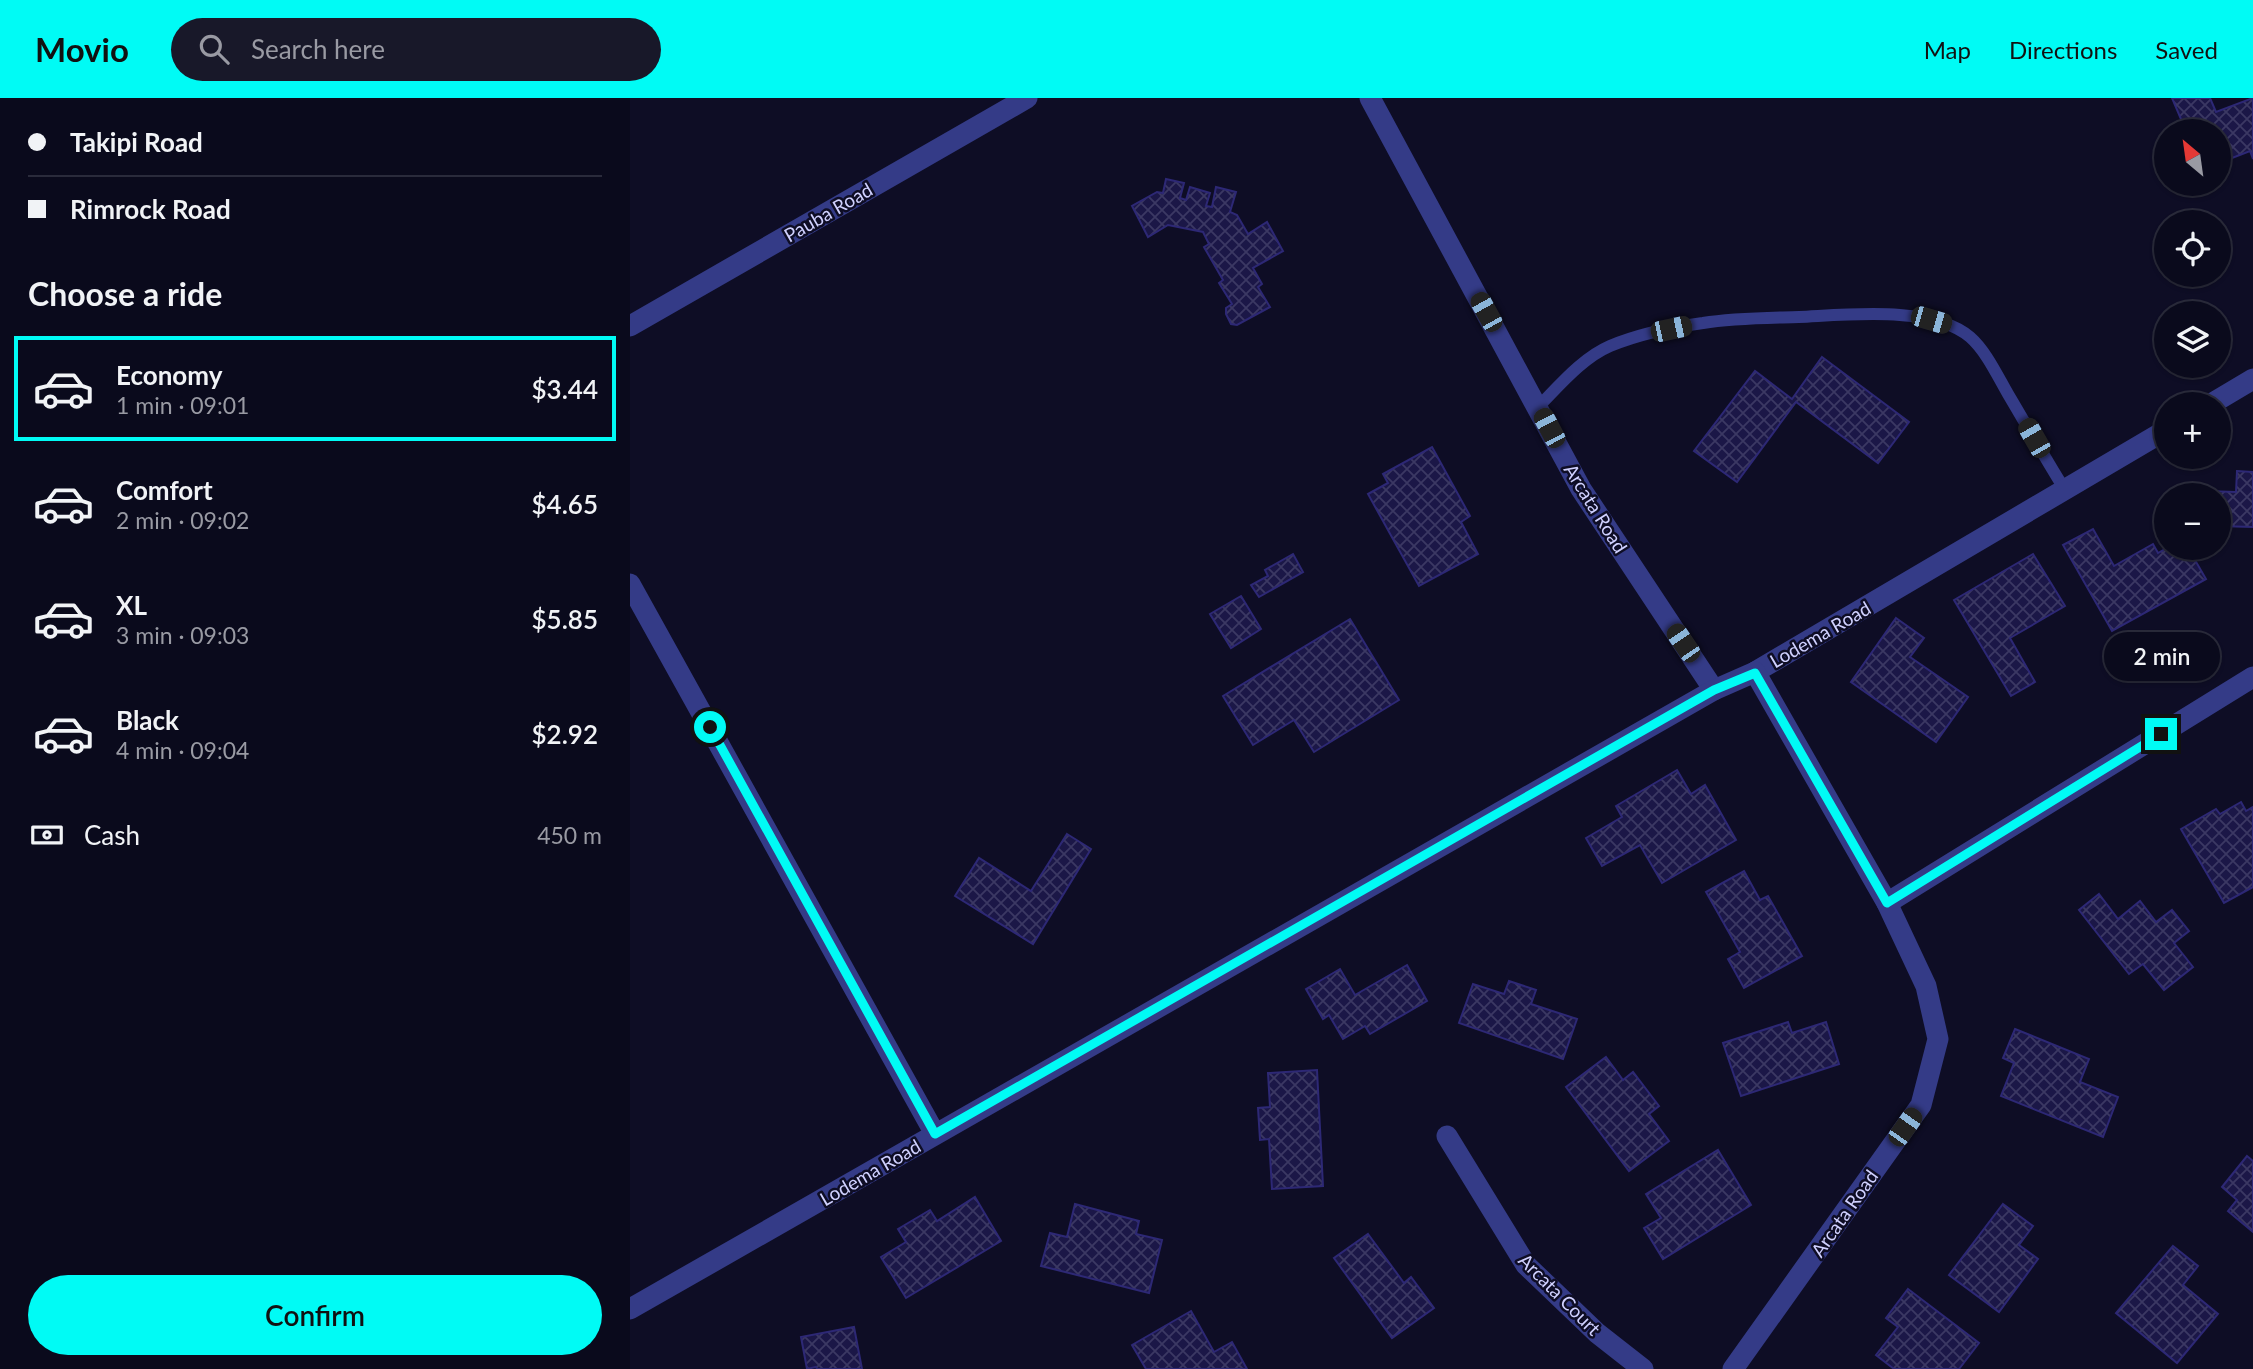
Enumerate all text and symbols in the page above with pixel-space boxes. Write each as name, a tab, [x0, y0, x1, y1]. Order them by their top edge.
search box	[171, 18, 661, 81]
text: Movio	[35, 29, 129, 69]
icon: search	[195, 30, 233, 68]
text: Search here	[251, 33, 385, 65]
text: Map	[1924, 35, 1971, 64]
text: Directions	[2009, 35, 2117, 64]
text: Saved	[2155, 35, 2218, 64]
north arrow	[2154, 119, 2231, 196]
map controls	[2154, 119, 2231, 560]
text: Takipi Road	[70, 126, 203, 158]
street label: Pauba Road	[780, 177, 876, 247]
text: Rimrock Road	[70, 193, 231, 225]
button: locate	[2154, 210, 2231, 287]
text: Choose a ride	[28, 274, 222, 313]
car	[1467, 289, 1506, 335]
button: layers	[2154, 301, 2231, 378]
car	[1908, 304, 1955, 336]
car	[1649, 314, 1694, 344]
icon: car	[32, 357, 95, 420]
text: Economy	[116, 359, 222, 391]
text: $3.44	[532, 373, 598, 405]
text: 1 min · 09:01	[116, 391, 249, 419]
button: +	[2154, 392, 2231, 469]
car	[1530, 405, 1569, 451]
car	[2015, 415, 2054, 461]
street label: Arcata Road	[1559, 459, 1633, 557]
icon: car	[32, 472, 95, 535]
text: Comfort	[116, 474, 213, 506]
button: −	[2154, 483, 2231, 560]
text: $4.65	[532, 488, 598, 520]
text: 2 min · 09:02	[116, 506, 249, 534]
icon: car	[32, 587, 95, 650]
text: XL	[116, 589, 147, 621]
street label: Lodema Road	[1765, 596, 1875, 672]
text: $5.85	[532, 603, 598, 635]
car	[1663, 620, 1704, 666]
text: 3 min · 09:03	[116, 621, 249, 649]
callout: 2 min	[2103, 632, 2219, 682]
text: 2 min	[2134, 642, 2190, 670]
icon: car	[32, 702, 95, 765]
text: Black	[116, 704, 179, 736]
route start	[694, 711, 726, 743]
text: $2.92	[532, 718, 598, 750]
route end	[2145, 718, 2177, 750]
text: 4 min · 09:04	[116, 736, 249, 764]
icon: cash	[28, 816, 66, 854]
text: Cash	[84, 819, 140, 851]
text: 450 m	[537, 821, 602, 849]
car	[1885, 1104, 1926, 1150]
street label: Lodema Road	[815, 1134, 925, 1210]
street label: Arcata Road	[1806, 1165, 1882, 1261]
street label: Arcata Court	[1514, 1248, 1606, 1340]
button: Confirm	[28, 1275, 602, 1355]

